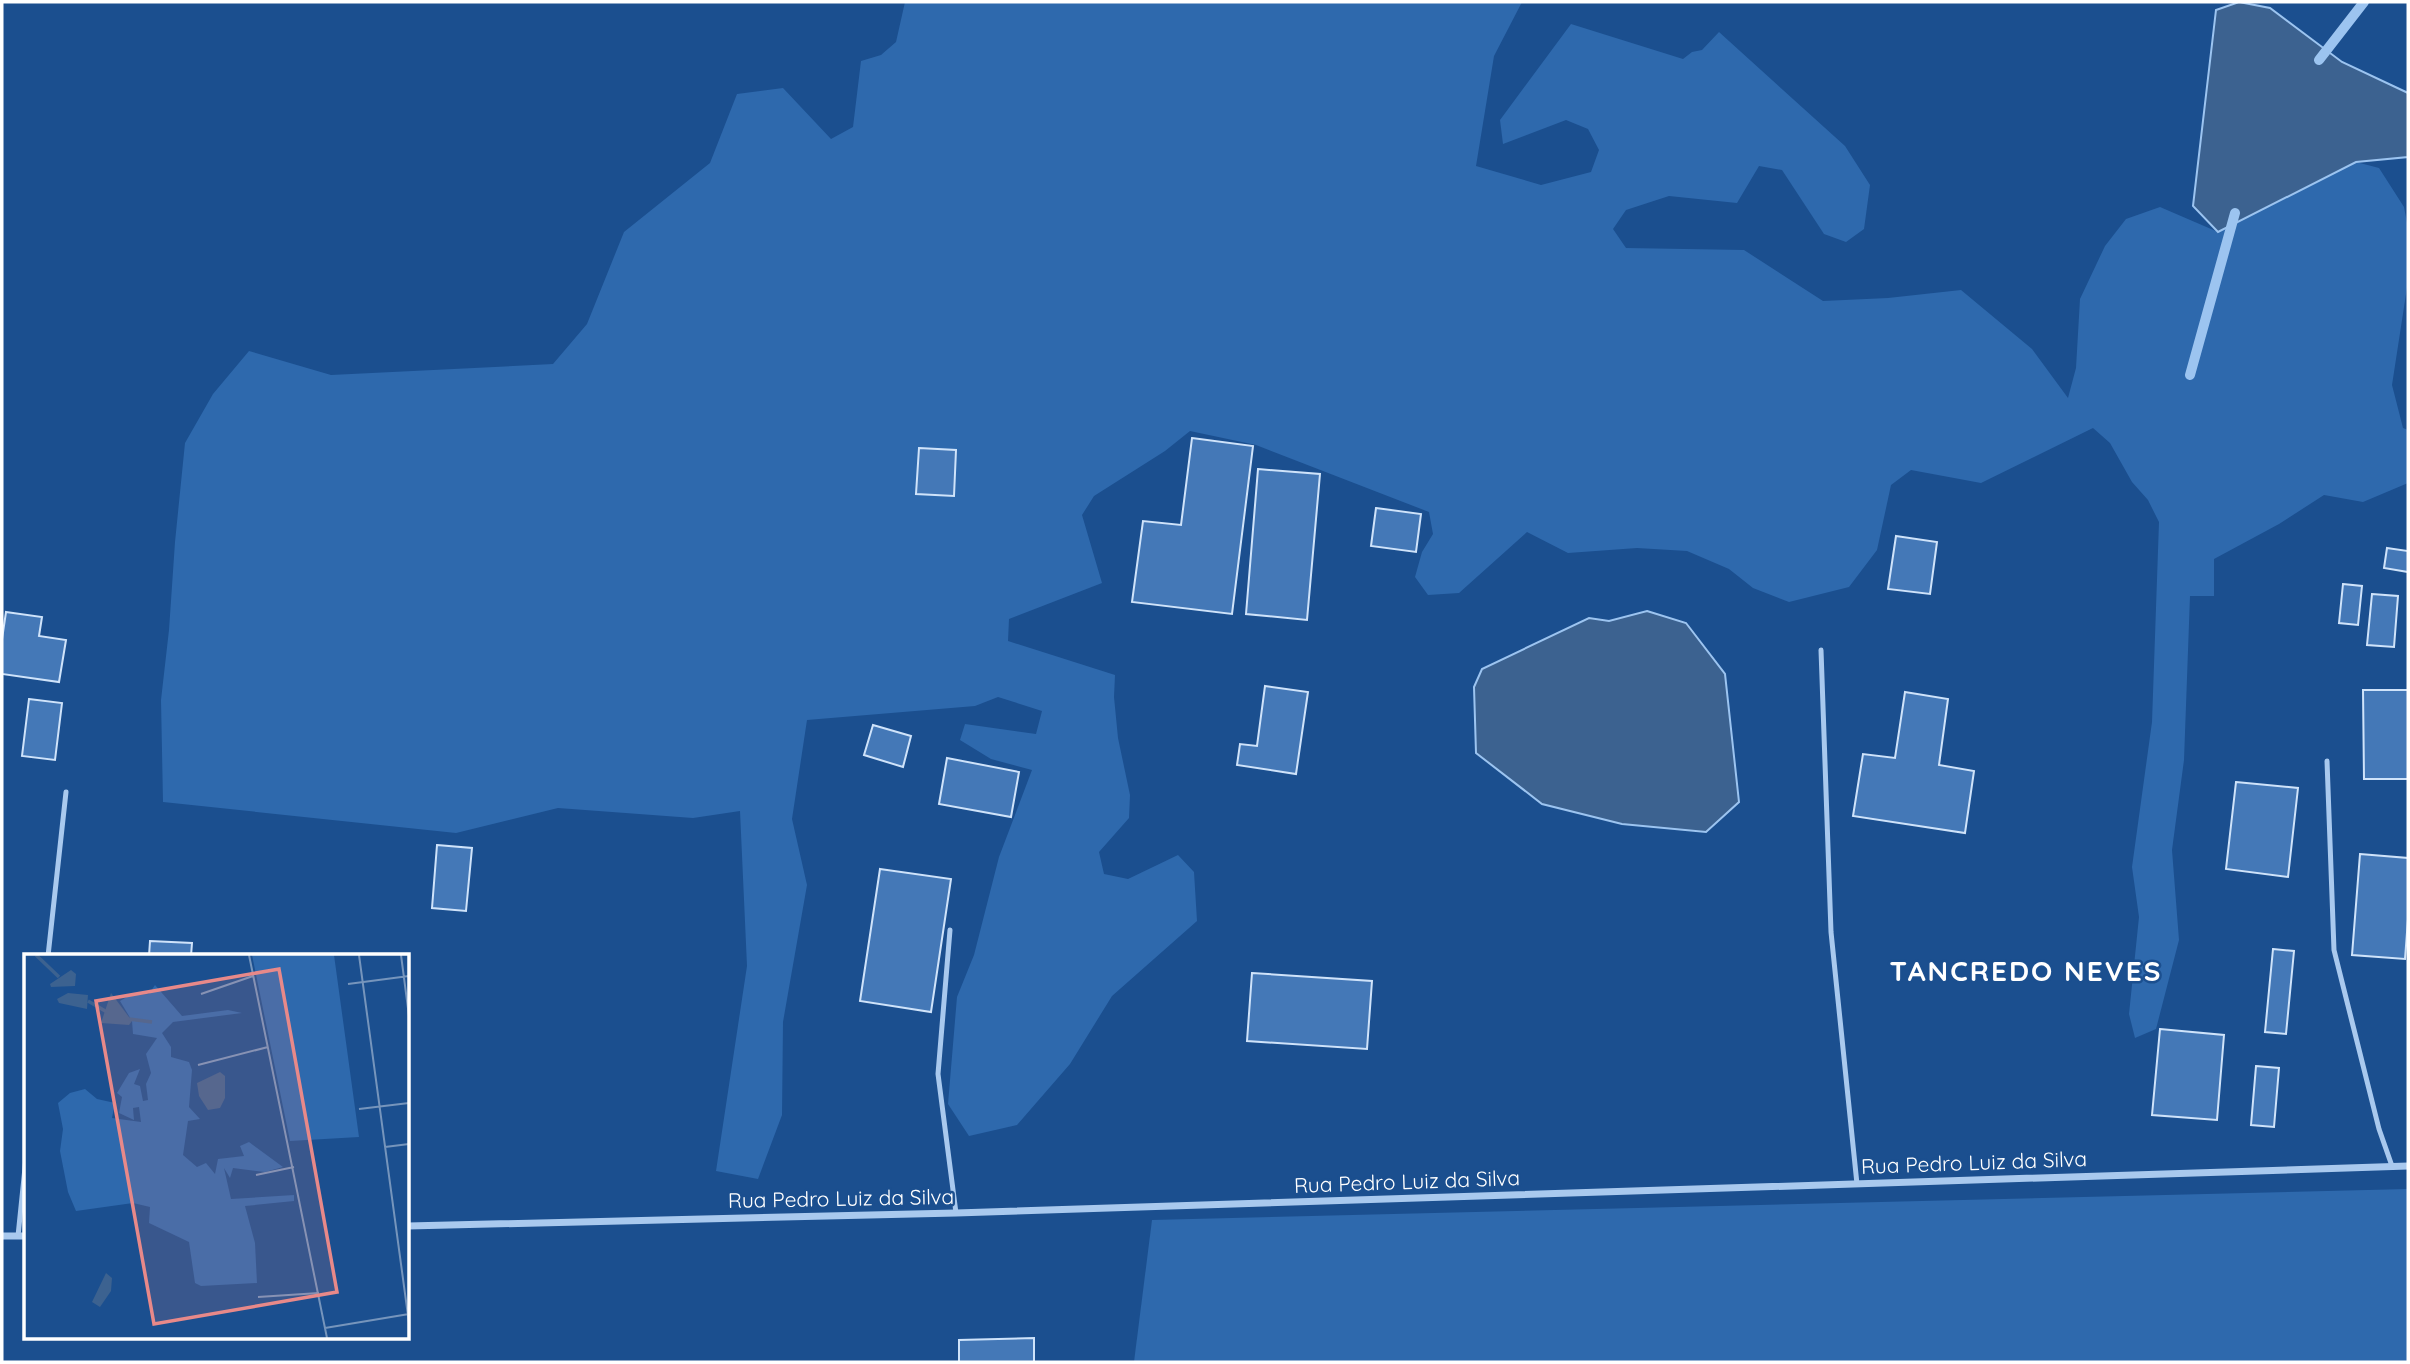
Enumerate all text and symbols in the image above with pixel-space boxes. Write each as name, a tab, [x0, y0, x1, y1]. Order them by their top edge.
district label: TANCREDO NEVES	[1890, 953, 2162, 988]
inset map	[24, 954, 410, 1340]
street label: Rua Pedro Luiz da Silva	[1861, 1145, 2087, 1179]
street label: Rua Pedro Luiz da Silva	[1294, 1164, 1520, 1198]
street label: Rua Pedro Luiz da Silva	[728, 1183, 954, 1213]

